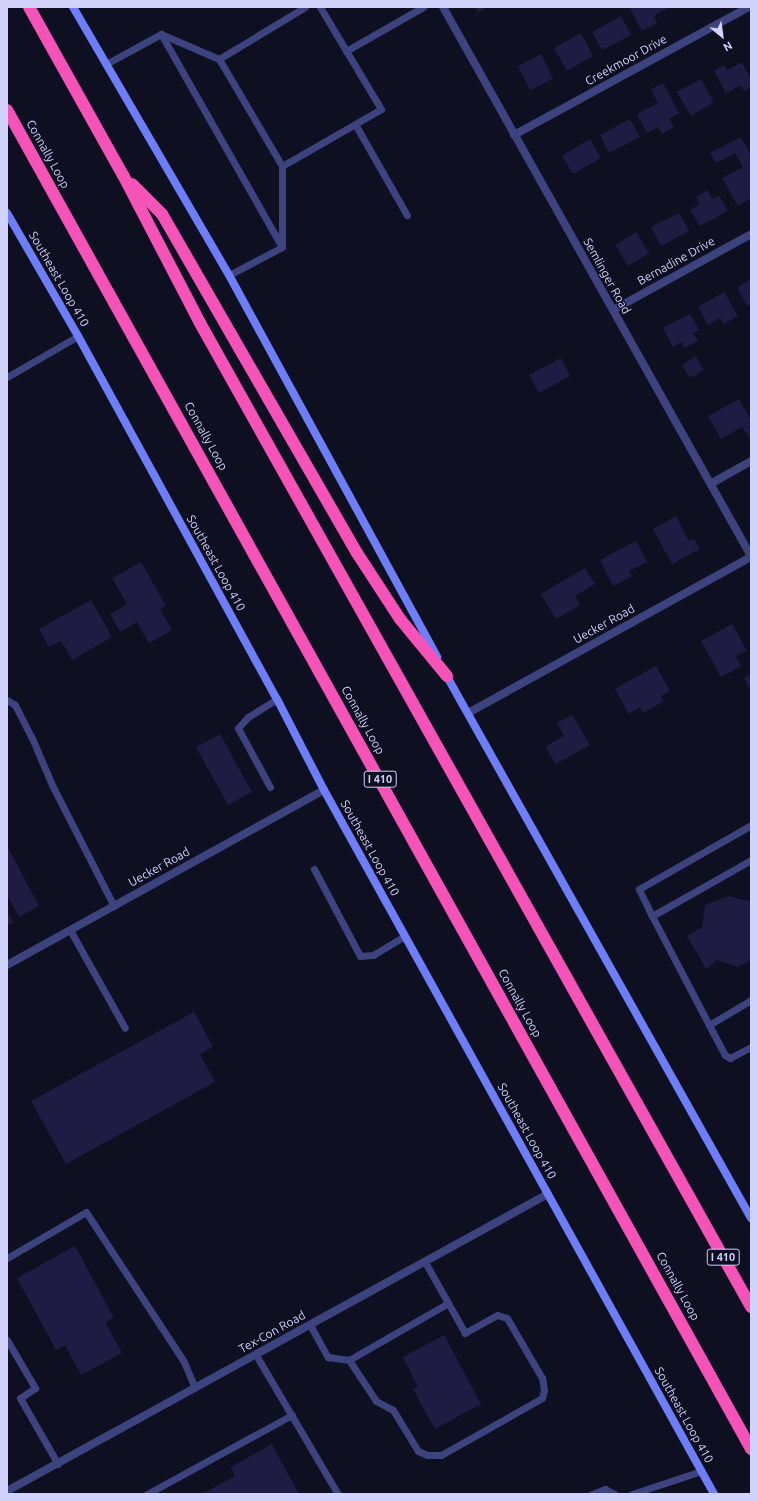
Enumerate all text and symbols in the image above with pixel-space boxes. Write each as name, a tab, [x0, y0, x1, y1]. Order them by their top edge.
north arrow	[702, 16, 742, 56]
street label: Creekmoor Drive	[583, 32, 669, 88]
text: N	[721, 39, 734, 54]
street label: Connally Loop	[23, 117, 73, 191]
street label: Southeast Loop 410	[26, 229, 92, 329]
street label: Bernadine Drive	[635, 234, 717, 288]
street label: Semlinger Road	[580, 235, 634, 317]
street label: Connally Loop	[181, 399, 231, 473]
street label: Southeast Loop 410	[184, 513, 248, 613]
street label: Uecker Road	[571, 601, 637, 647]
street label: Connally Loop	[338, 683, 388, 757]
road number: I 410	[363, 770, 397, 788]
street label: Southeast Loop 410	[338, 798, 402, 898]
street label: Uecker Road	[126, 844, 192, 890]
street label: Connally Loop	[495, 966, 545, 1040]
street label: Southeast Loop 410	[495, 1081, 559, 1181]
road number: I 410	[706, 1248, 740, 1266]
street label: Connally Loop	[653, 1249, 703, 1323]
street label: Tex-Con Road	[236, 1308, 308, 1356]
street label: Southeast Loop 410	[652, 1365, 716, 1465]

